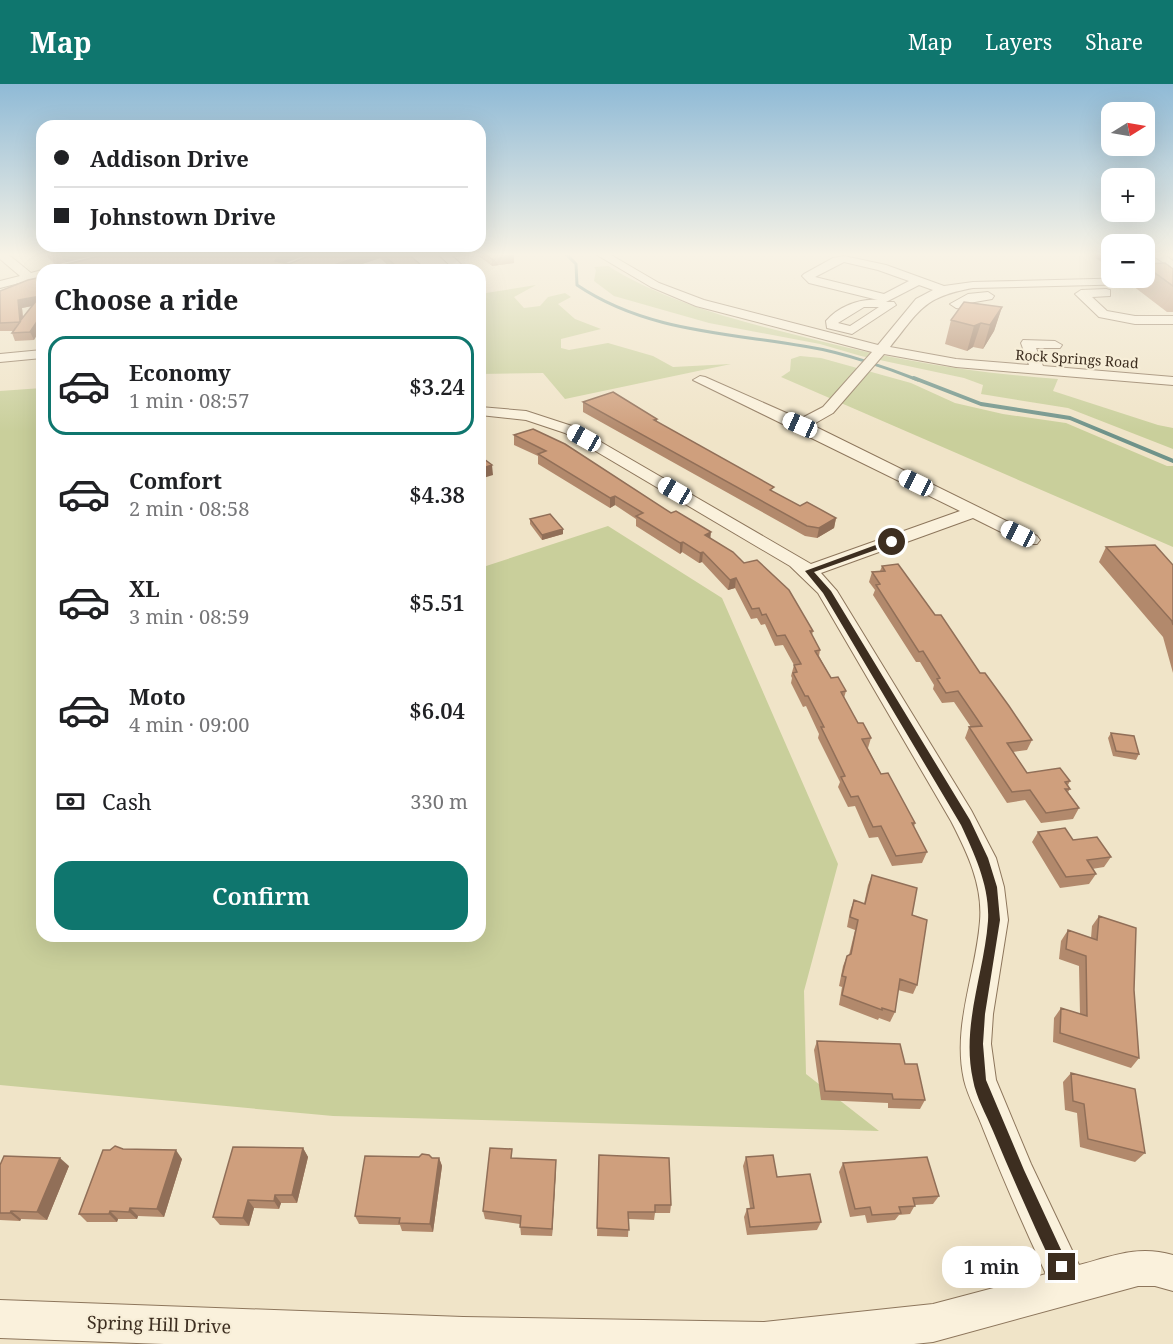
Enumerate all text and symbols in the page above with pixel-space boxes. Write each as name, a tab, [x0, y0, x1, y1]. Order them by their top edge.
text: Map	[30, 23, 92, 61]
text: Map	[908, 28, 952, 56]
text: Layers	[985, 28, 1052, 56]
text: Share	[1085, 28, 1143, 56]
north arrow	[1101, 102, 1155, 156]
map controls	[1101, 102, 1155, 288]
text: Addison Drive	[90, 143, 249, 173]
button: +	[1101, 168, 1155, 222]
text: Johnstown Drive	[90, 201, 276, 231]
button: −	[1101, 234, 1155, 288]
text: Choose a ride	[54, 281, 239, 318]
street label: Rock Springs Road	[1015, 345, 1140, 372]
text: Economy	[129, 357, 231, 387]
icon: car	[57, 359, 111, 413]
text: $3.24	[409, 371, 465, 401]
text: 1 min · 08:57	[129, 387, 249, 414]
car	[780, 409, 820, 441]
car	[564, 421, 604, 455]
text: Comfort	[129, 465, 222, 495]
icon: car	[57, 467, 111, 521]
car	[896, 467, 936, 499]
car	[655, 474, 695, 508]
text: $4.38	[409, 479, 465, 509]
text: 2 min · 08:58	[129, 495, 249, 522]
car	[998, 518, 1038, 550]
route start	[878, 528, 905, 555]
text: XL	[129, 573, 160, 603]
icon: car	[57, 575, 111, 629]
text: $5.51	[409, 587, 465, 617]
text: 3 min · 08:59	[129, 603, 249, 630]
text: Moto	[129, 681, 186, 711]
icon: car	[57, 683, 111, 737]
text: $6.04	[409, 695, 465, 725]
text: 4 min · 09:00	[129, 711, 249, 738]
icon: cash	[54, 785, 87, 818]
text: Cash	[102, 786, 152, 816]
text: 330 m	[410, 788, 468, 815]
button: Confirm	[54, 861, 468, 930]
callout: 1 min	[942, 1246, 1041, 1288]
text: 1 min	[964, 1253, 1019, 1280]
route end	[1048, 1253, 1075, 1280]
street label: Spring Hill Drive	[87, 1309, 232, 1339]

